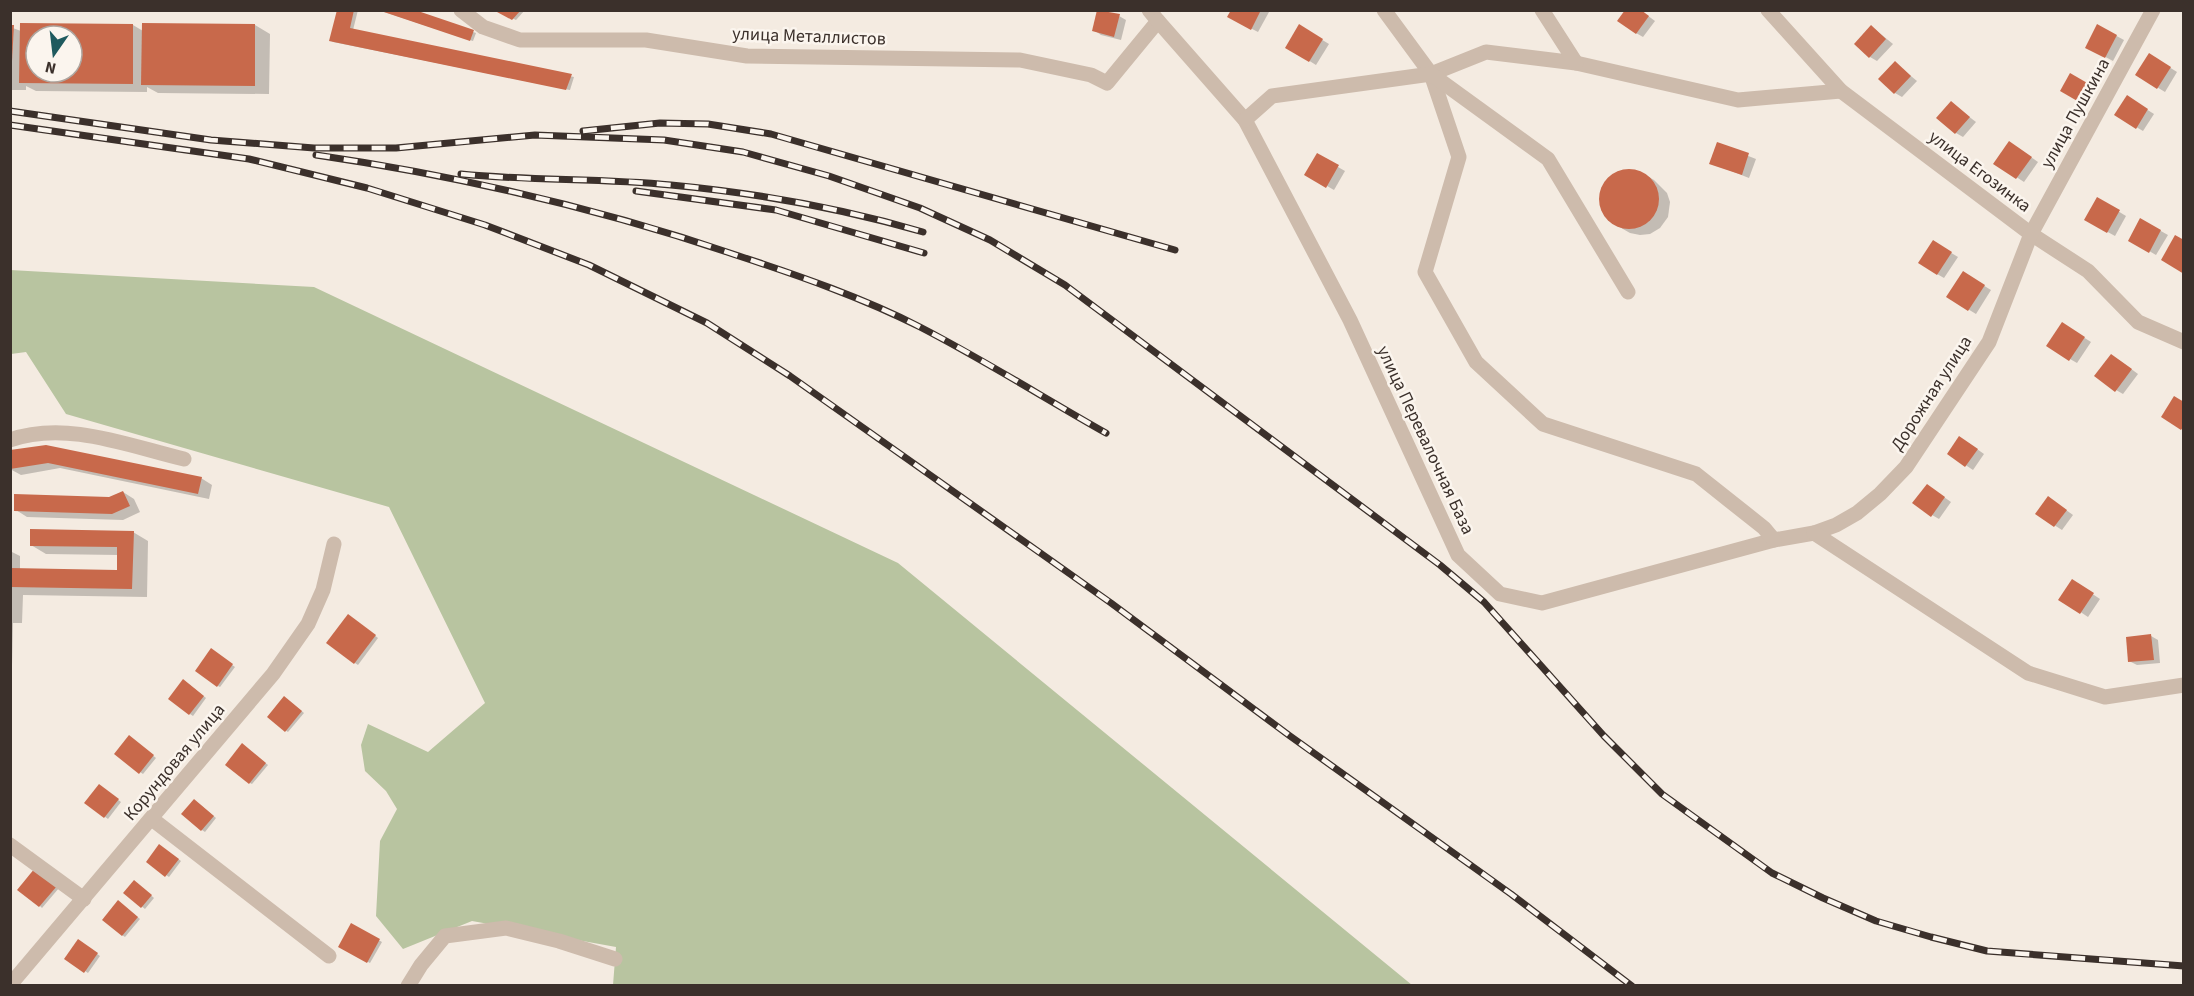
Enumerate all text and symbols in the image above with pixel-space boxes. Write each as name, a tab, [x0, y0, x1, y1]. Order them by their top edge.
street label: улица Металлистов	[732, 21, 886, 52]
north arrow	[24, 24, 84, 84]
street label: улица Пушкина	[2035, 54, 2116, 173]
text: N	[43, 56, 58, 80]
street label: улица Егозинка	[1923, 125, 2036, 218]
street label: Дорожная улица	[1885, 331, 1978, 456]
street label: улица Перевалочная База	[1371, 342, 1480, 539]
street label: Корундовая улица	[118, 698, 231, 826]

